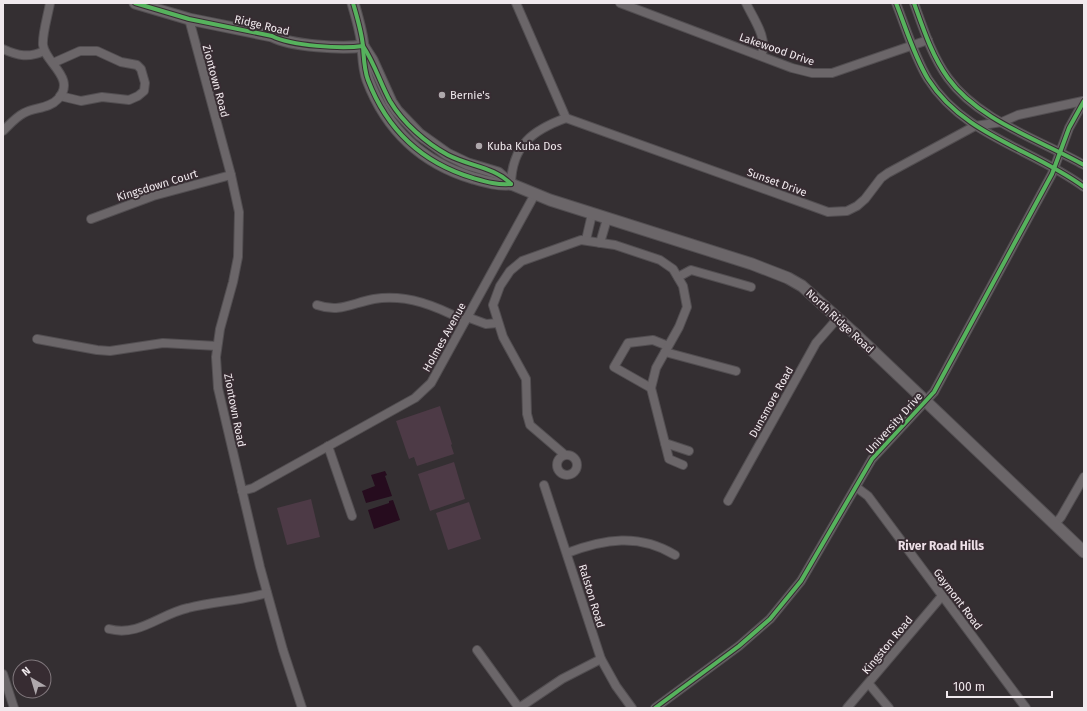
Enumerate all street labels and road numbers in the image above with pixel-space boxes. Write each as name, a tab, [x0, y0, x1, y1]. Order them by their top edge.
street label: Ridge Road	[233, 13, 291, 38]
street label: Lakewood Drive	[737, 30, 816, 68]
street label: Ziontown Road	[200, 43, 231, 119]
street label: Sunset Drive	[745, 166, 808, 199]
street label: Kingsdown Court	[115, 167, 199, 204]
street label: North Ridge Road	[803, 287, 876, 356]
street label: Holmes Avenue	[420, 300, 469, 374]
street label: Dunsmore Road	[747, 364, 796, 440]
street label: Ziontown Road	[221, 372, 248, 448]
street label: University Drive	[863, 390, 925, 457]
street label: Ralston Road	[576, 563, 607, 629]
street label: Gaymont Road	[931, 566, 985, 632]
street label: Kingston Road	[859, 614, 915, 677]

